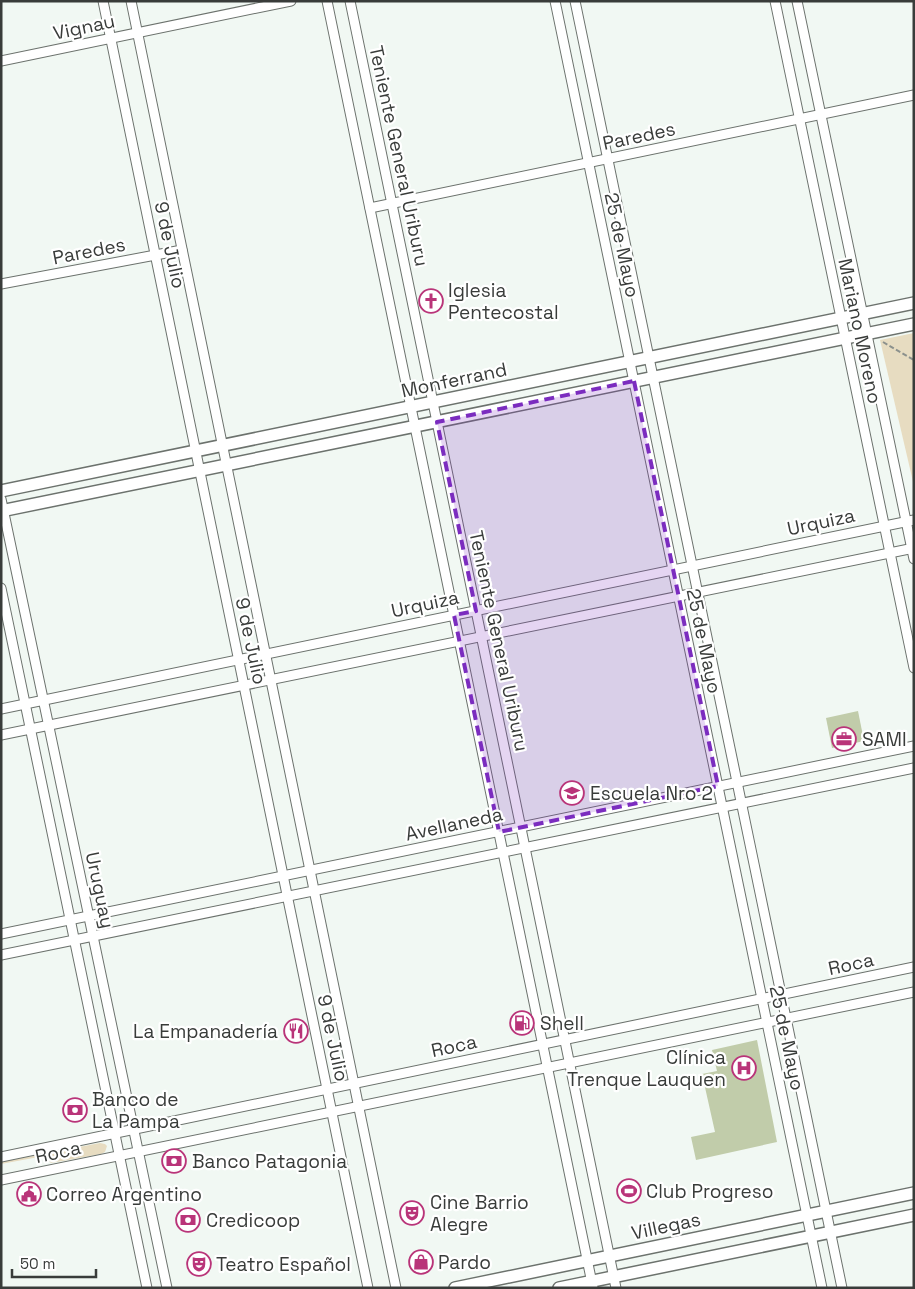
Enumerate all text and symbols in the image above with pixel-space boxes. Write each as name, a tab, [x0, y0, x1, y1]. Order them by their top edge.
street label: Vignau	[51, 8, 117, 46]
street label: Teniente General Uriburu	[363, 43, 435, 269]
street label: Paredes	[600, 116, 678, 156]
street label: 25 de Mayo	[599, 190, 645, 300]
street label: 9 de Julio	[149, 199, 191, 291]
street label: Paredes	[50, 232, 128, 270]
street label: Mariano Moreno	[832, 256, 888, 406]
place label: Iglesia Pentecostal	[448, 278, 559, 325]
church icon: Iglesia Pentecostal	[418, 288, 444, 314]
street label: Monferrand	[399, 357, 509, 403]
street label: Urquiza	[785, 503, 857, 541]
street label: Teniente General Uriburu	[463, 528, 535, 754]
street label: Urquiza	[389, 585, 461, 623]
street label: 25 de Mayo	[681, 586, 727, 696]
street label: 9 de Julio	[230, 595, 272, 687]
office icon: SAMI	[831, 726, 857, 752]
place label: SAMI	[862, 727, 907, 752]
school or university icon: Escuela Nro 2	[559, 780, 585, 806]
place label: Escuela Nro 2	[590, 781, 713, 806]
street label: Avellaneda	[403, 801, 505, 847]
street label: Uruguay	[80, 849, 120, 931]
street label: Roca	[826, 947, 876, 981]
street label: 25 de Mayo	[764, 983, 810, 1093]
street label: 9 de Julio	[312, 992, 354, 1084]
fuel station icon: Shell	[509, 1010, 535, 1036]
place label: Shell	[540, 1011, 584, 1036]
restaurant icon: La Empanadería	[283, 1018, 309, 1044]
place label: La Empanadería	[133, 1019, 278, 1044]
street label: Roca	[429, 1029, 479, 1063]
place label: Clínica Trenque Lauquen	[567, 1045, 726, 1092]
hospital icon: Clínica Trenque Lauquen	[731, 1055, 757, 1081]
place label: Banco de La Pampa	[92, 1087, 180, 1134]
bank icon: Banco de La Pampa	[62, 1097, 88, 1123]
street label: Roca	[33, 1135, 83, 1169]
bank icon: Banco Patagonia	[161, 1148, 187, 1174]
place label: Banco Patagonia	[192, 1149, 347, 1174]
sports icon: Club Progreso	[616, 1178, 642, 1204]
place label: Club Progreso	[646, 1179, 774, 1204]
public building icon: Correo Argentino	[16, 1181, 42, 1207]
place label: Correo Argentino	[46, 1182, 202, 1207]
place label: Cine Barrio Alegre	[430, 1190, 529, 1237]
theatre icon: Cine Barrio Alegre	[399, 1200, 425, 1226]
street label: Villegas	[629, 1206, 703, 1246]
bank icon: Credicoop	[175, 1207, 201, 1233]
place label: Credicoop	[206, 1208, 300, 1233]
scale bar	[12, 1246, 96, 1278]
shop icon: Pardo	[408, 1249, 434, 1275]
place label: Pardo	[438, 1250, 491, 1275]
theatre icon: Teatro Español	[186, 1251, 212, 1277]
place label: Teatro Español	[216, 1252, 351, 1277]
text: 50 m	[20, 1254, 55, 1273]

